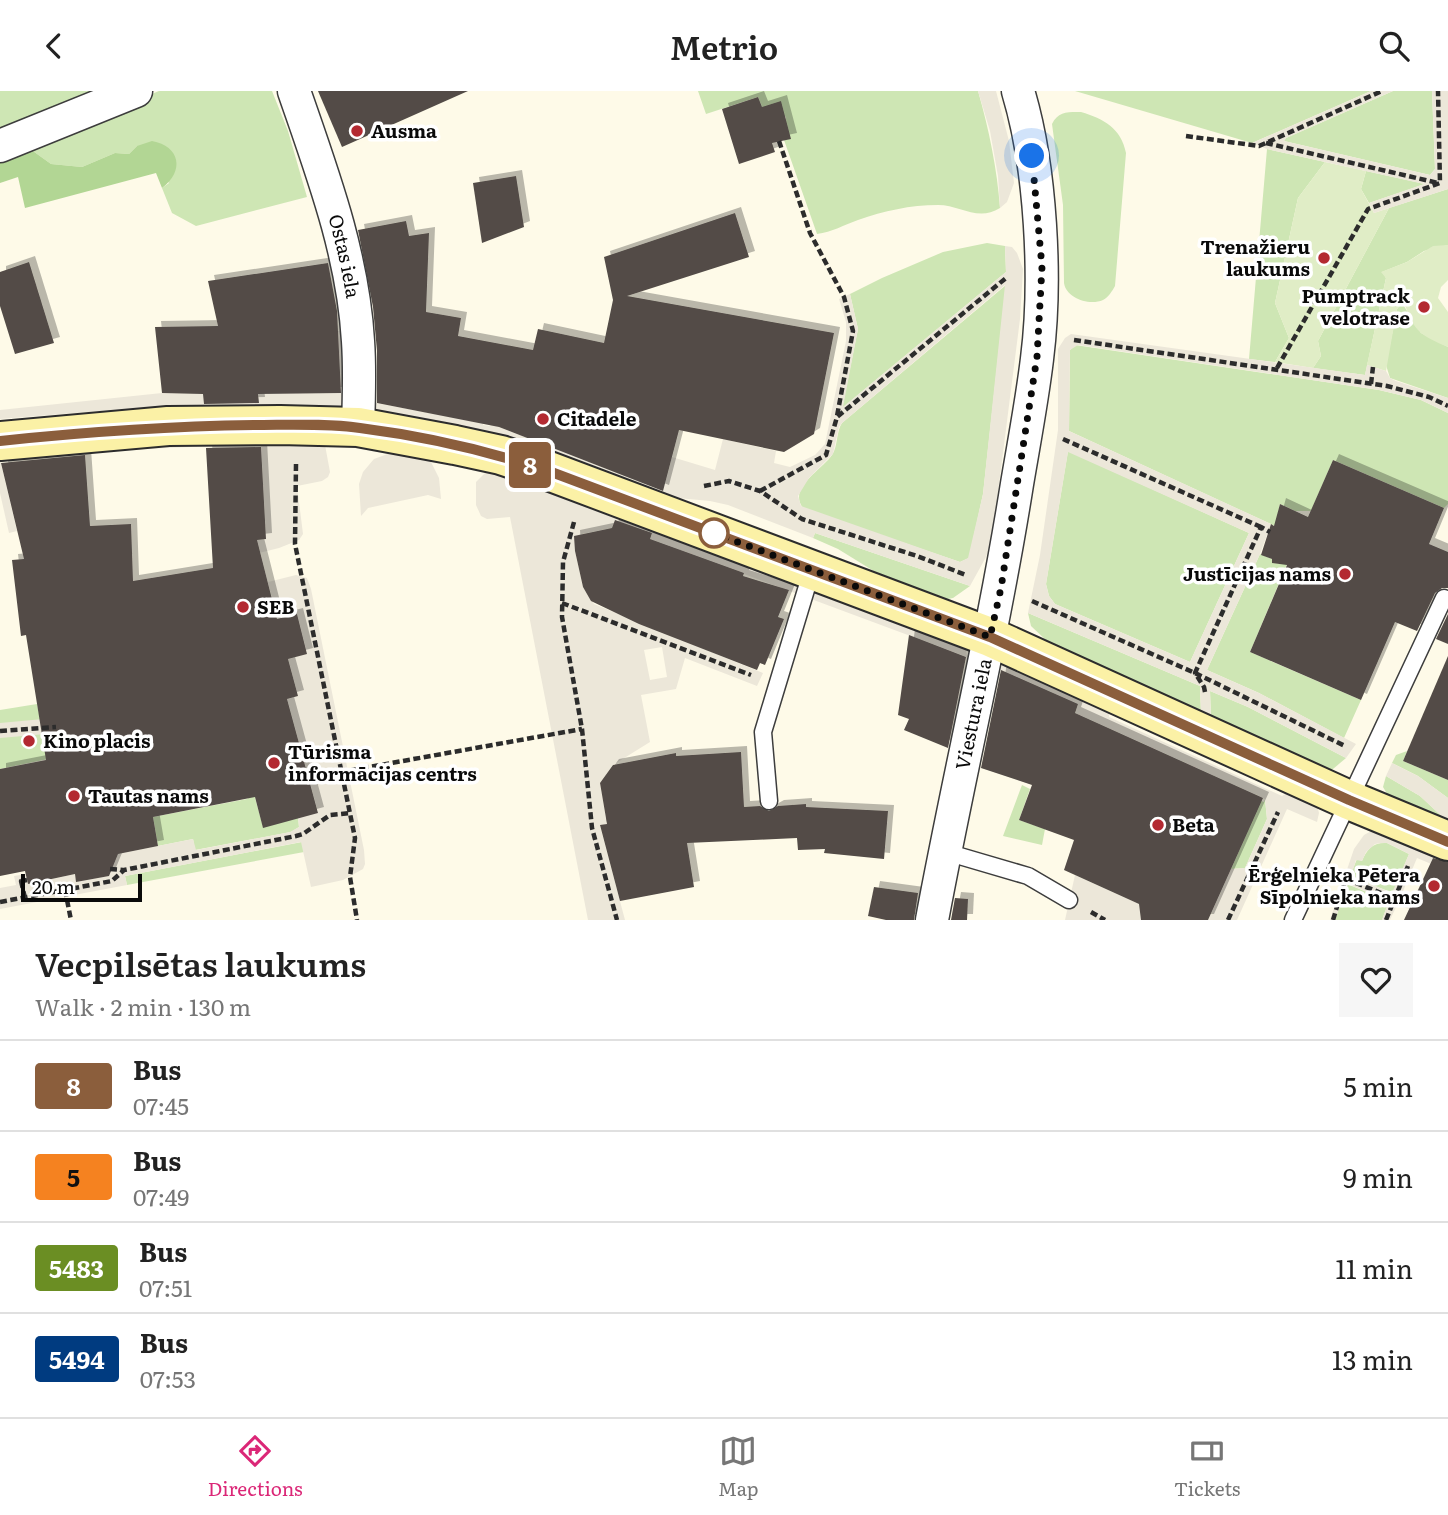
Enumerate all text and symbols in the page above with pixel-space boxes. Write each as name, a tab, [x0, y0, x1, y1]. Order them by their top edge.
text: Metrio	[670, 22, 778, 70]
icon: back	[35, 27, 73, 65]
icon: search	[1375, 27, 1413, 65]
place label: Ausma	[371, 116, 437, 144]
marker: Ausma	[349, 123, 365, 139]
your location	[1014, 138, 1049, 173]
street label: Ostas iela	[322, 211, 368, 301]
place label: Trenažieru laukums	[1201, 232, 1310, 282]
marker: Trenažieru laukums	[1316, 250, 1332, 266]
place label: Pumptrack velotrase	[1301, 281, 1410, 331]
marker: Pumptrack velotrase	[1416, 299, 1432, 315]
place label: Citadele	[557, 404, 637, 432]
marker: Citadele	[535, 411, 551, 427]
line badge: 8	[507, 442, 553, 488]
text: 8	[523, 447, 537, 482]
unlabelled marker	[699, 518, 729, 548]
place label: Justīcijas nams	[1183, 559, 1331, 587]
marker: Justīcijas nams	[1337, 566, 1353, 582]
place label: SEB	[257, 592, 294, 620]
marker: SEB	[235, 599, 251, 615]
street label: Viestura iela	[947, 655, 998, 772]
place label: Kino placis	[43, 726, 151, 754]
marker: Kino placis	[21, 733, 37, 749]
place label: Tūrisma informācijas centrs	[288, 737, 477, 787]
marker: Tūrisma informācijas centrs	[266, 755, 282, 771]
place label: Tautas nams	[88, 781, 209, 809]
marker: Tautas nams	[66, 788, 82, 804]
place label: Beta	[1172, 810, 1215, 838]
marker: Beta	[1150, 817, 1166, 833]
place label: Ērģelnieka Pētera Sīpolnieka nams	[1248, 860, 1420, 910]
scale bar	[21, 871, 142, 903]
text: 20 m	[32, 872, 75, 900]
marker: Ērģelnieka Pētera Sīpolnieka nams	[1426, 878, 1442, 894]
text: Vecpilsētas laukums	[35, 938, 366, 987]
button: heart	[1339, 943, 1413, 1017]
text: Walk · 2 min · 130 m	[35, 989, 251, 1023]
text: Bus	[133, 1049, 181, 1088]
text: 5 min	[1344, 1066, 1413, 1105]
text: 8	[66, 1068, 81, 1103]
text: 07:45	[133, 1088, 189, 1122]
text: Bus	[133, 1140, 181, 1179]
text: 9 min	[1343, 1157, 1413, 1196]
text: 5	[67, 1159, 80, 1194]
text: 07:49	[133, 1179, 189, 1213]
text: Bus	[139, 1231, 187, 1270]
text: 11 min	[1336, 1248, 1413, 1287]
text: 5483	[49, 1250, 104, 1285]
text: 07:51	[139, 1270, 192, 1304]
text: Bus	[140, 1322, 188, 1361]
text: 13 min	[1332, 1339, 1413, 1378]
text: 5494	[49, 1341, 105, 1376]
text: 07:53	[140, 1361, 196, 1395]
tab: Directions	[208, 1432, 303, 1502]
tab: Map	[718, 1432, 759, 1502]
tab: Tickets	[1174, 1432, 1240, 1502]

